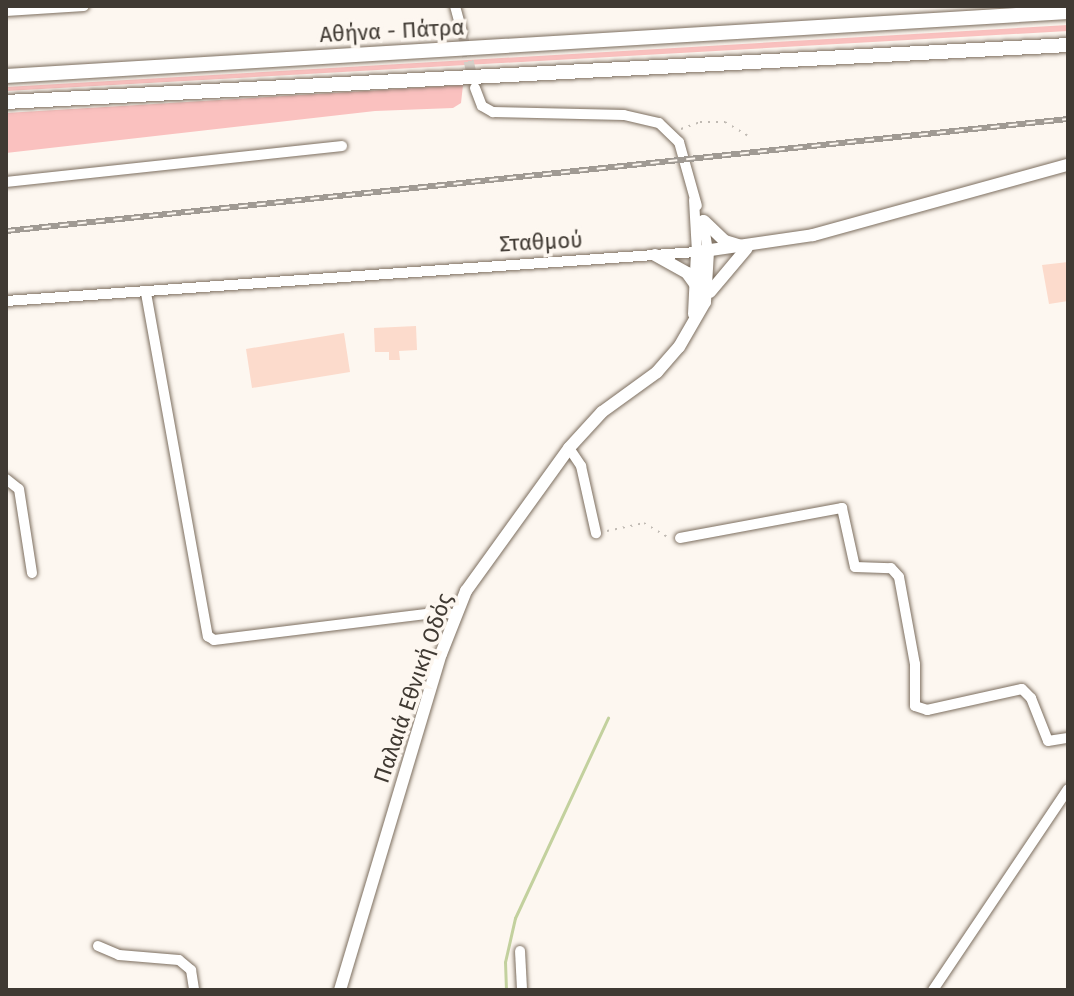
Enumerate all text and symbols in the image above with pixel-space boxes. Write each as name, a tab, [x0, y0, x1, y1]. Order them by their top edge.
street label: Αθήνα - Πάτρα	[319, 14, 465, 48]
street label: Σταθμού	[499, 227, 583, 257]
street label: Παλαιά Εθνική Οδός	[368, 590, 458, 786]

